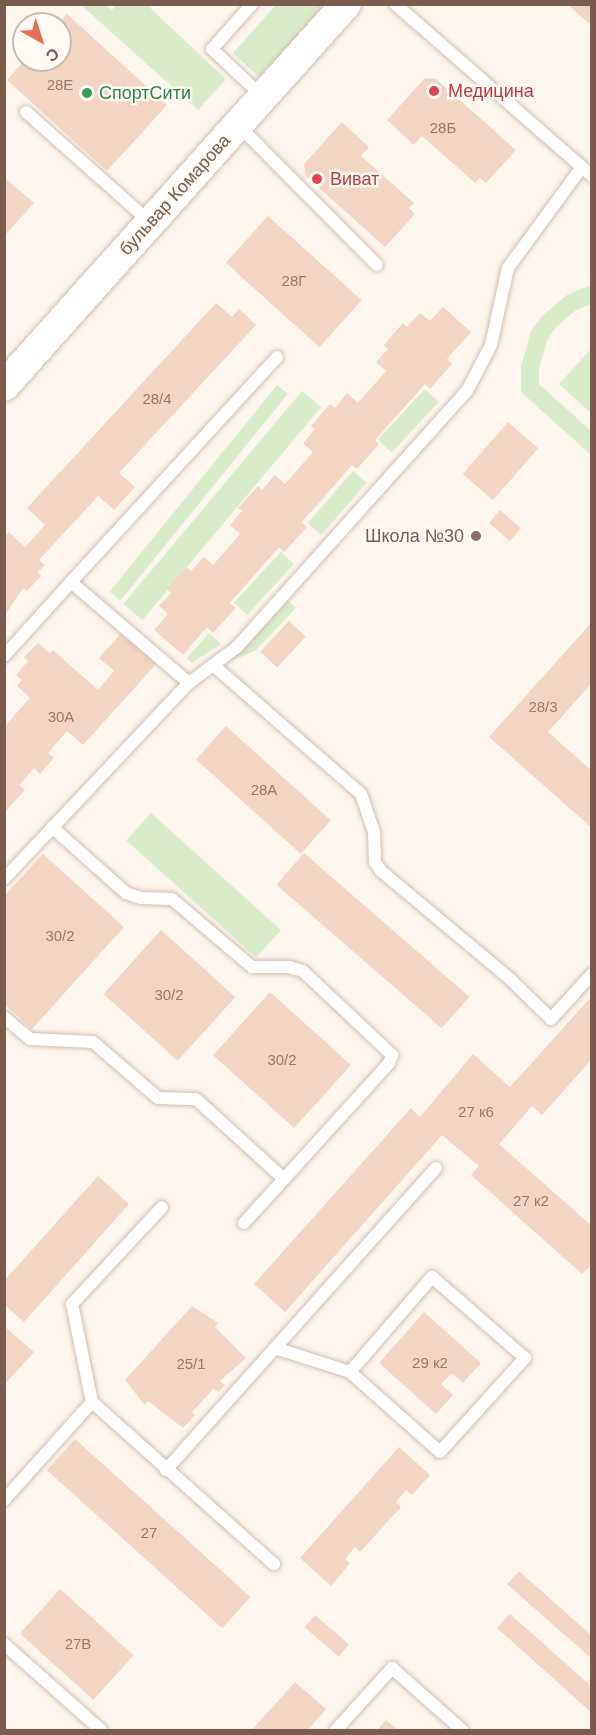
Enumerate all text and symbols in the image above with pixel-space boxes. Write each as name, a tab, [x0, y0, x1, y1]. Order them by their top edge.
north arrow	[12, 12, 72, 72]
text: С	[43, 45, 62, 65]
house number: 28Е	[47, 76, 73, 94]
place label: Медицина	[448, 80, 534, 102]
place label: СпортСити	[99, 82, 191, 104]
marker: Медицина	[425, 82, 443, 100]
marker: СпортСити	[80, 86, 94, 100]
house number: 28Б	[430, 119, 456, 137]
street label: бульвар Комарова	[115, 130, 235, 260]
place label: Виват	[330, 168, 379, 190]
marker: Виват	[308, 170, 326, 188]
house number: 28Г	[282, 272, 306, 290]
house number: 28/4	[142, 390, 172, 408]
place label: Школа №30	[365, 525, 464, 547]
marker: Школа №30	[469, 529, 483, 543]
house number: 28/3	[528, 698, 558, 716]
house number: 30А	[48, 708, 74, 726]
house number: 28А	[251, 781, 277, 799]
house number: 30/2	[45, 927, 75, 945]
house number: 30/2	[154, 986, 184, 1004]
house number: 30/2	[267, 1051, 297, 1069]
house number: 27 к6	[458, 1103, 494, 1121]
house number: 27 к2	[513, 1192, 549, 1210]
house number: 29 к2	[412, 1354, 448, 1372]
house number: 25/1	[176, 1355, 206, 1373]
house number: 27	[141, 1524, 157, 1542]
house number: 27В	[65, 1635, 91, 1653]

